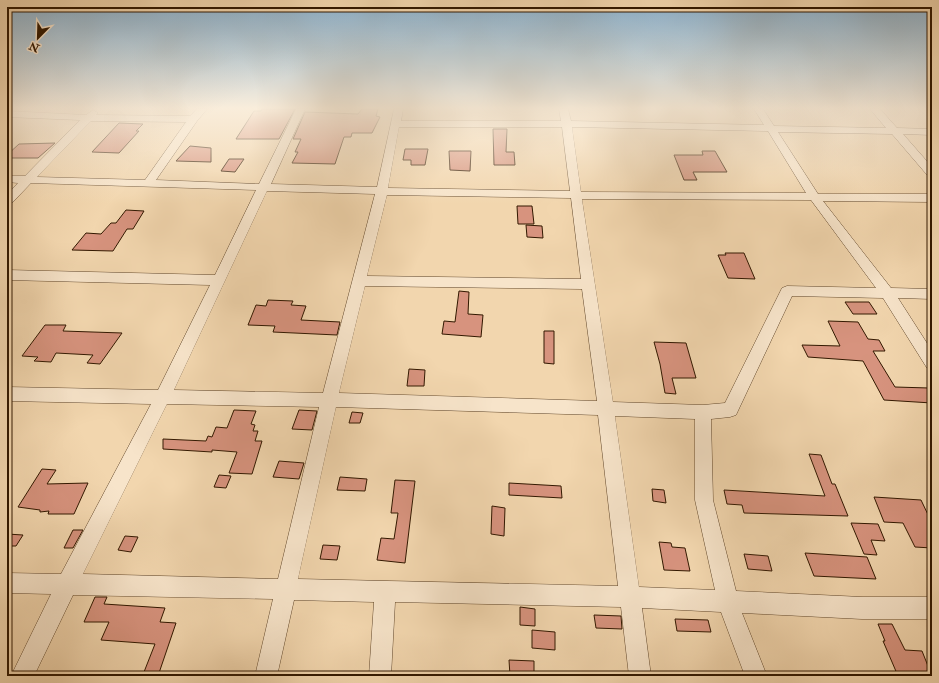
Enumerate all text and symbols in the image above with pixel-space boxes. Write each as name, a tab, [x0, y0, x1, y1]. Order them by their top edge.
north arrow	[18, 18, 58, 58]
text: N	[26, 38, 42, 55]

